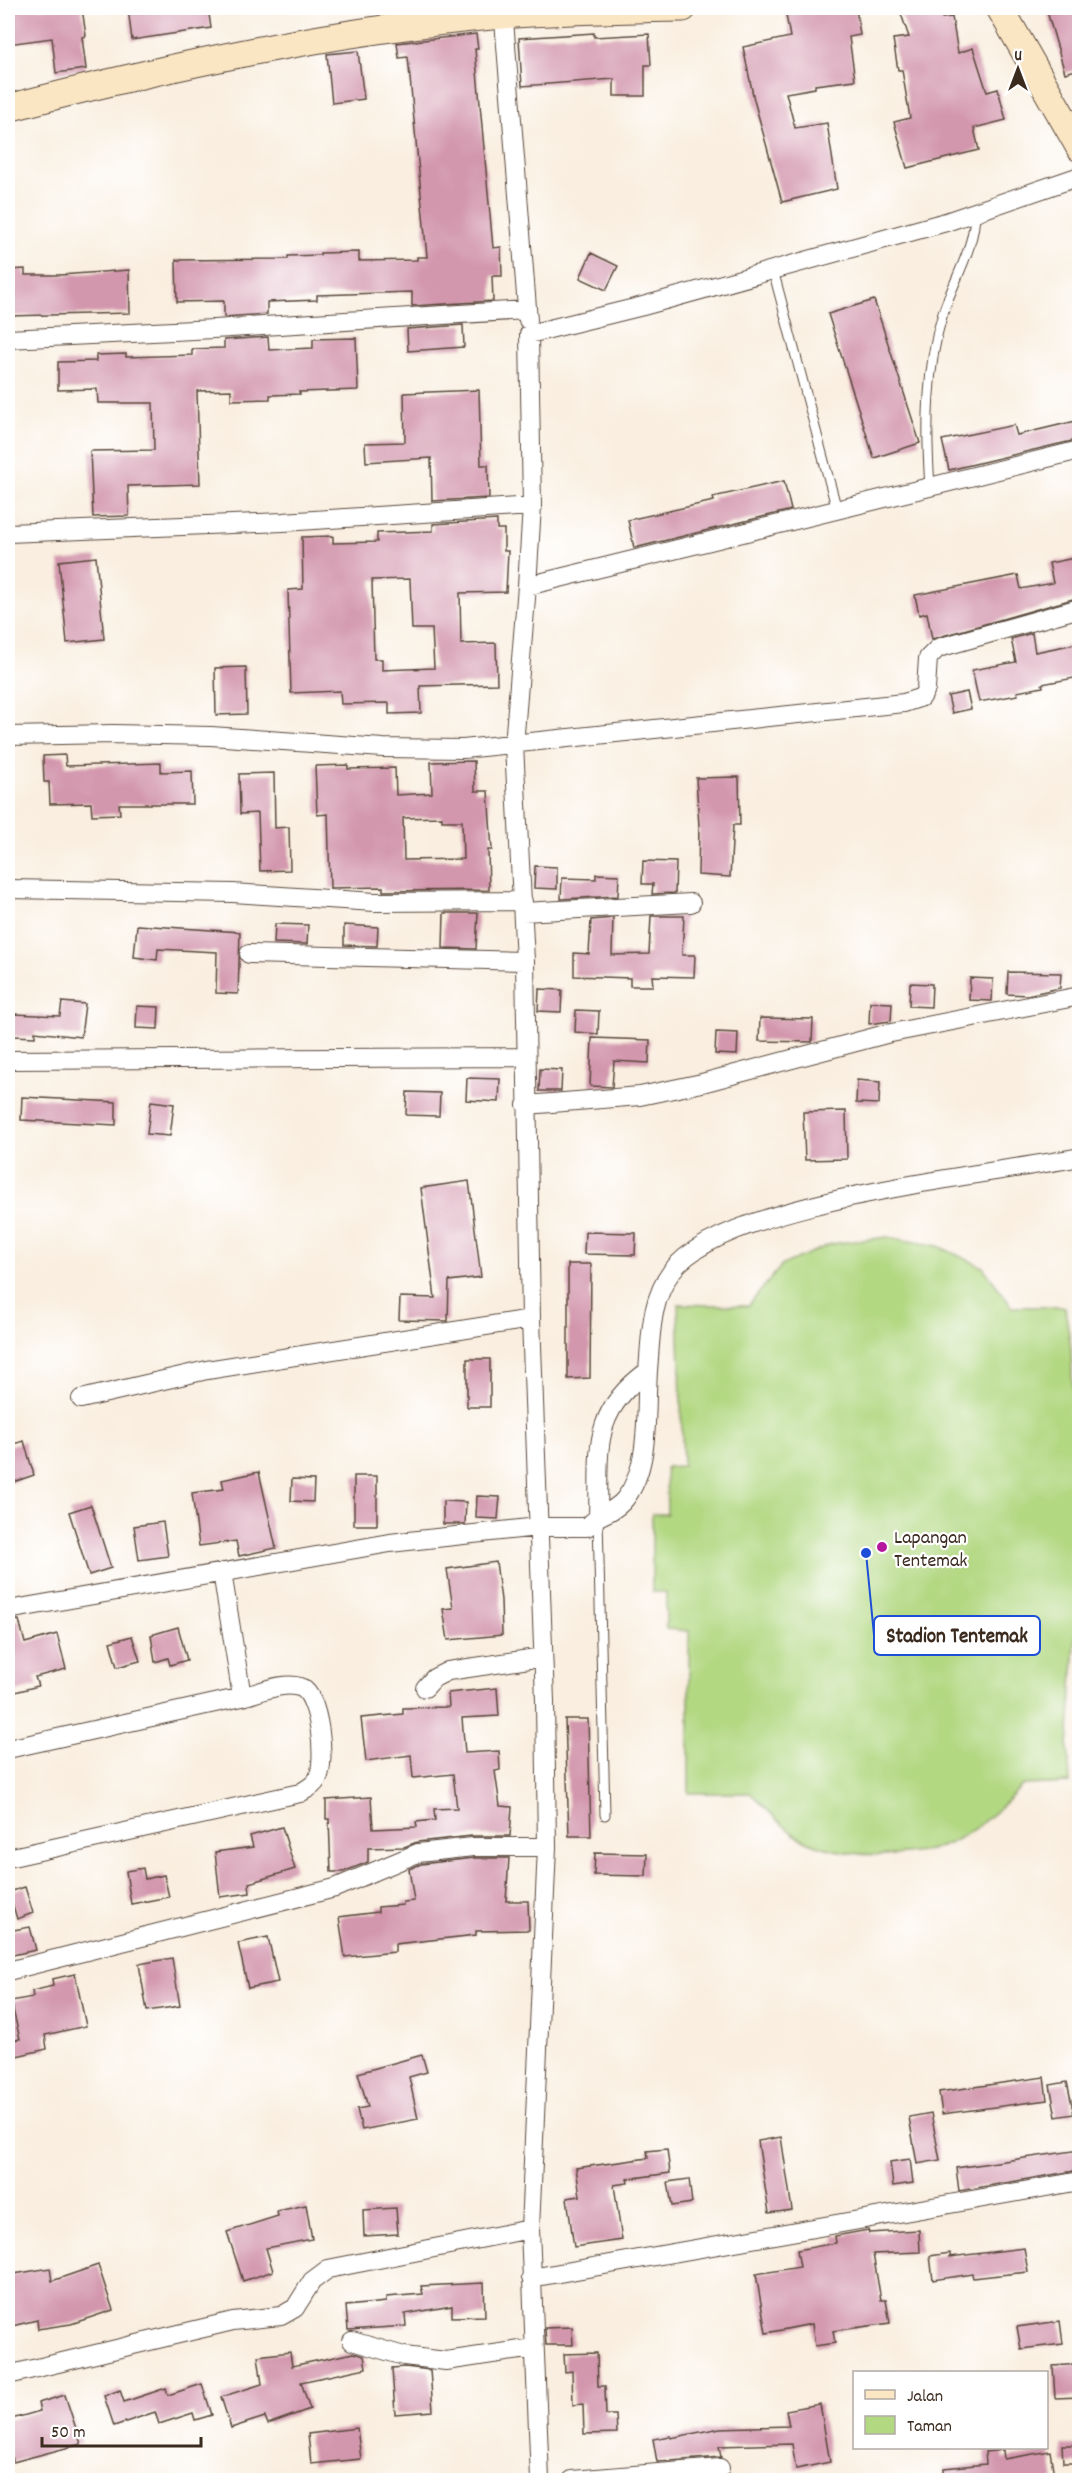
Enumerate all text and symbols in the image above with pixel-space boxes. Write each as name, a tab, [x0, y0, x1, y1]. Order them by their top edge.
north arrow	[988, 39, 1048, 99]
text: U	[1014, 45, 1022, 68]
place label: Lapangan Tentemak	[894, 1525, 968, 1576]
marker: Lapangan Tentemak	[875, 1540, 889, 1554]
callout: Stadion Tentemak	[874, 1616, 1040, 1655]
text: Stadion Tentemak	[886, 1623, 1028, 1653]
legend	[853, 2371, 1048, 2449]
text: Jalan	[907, 2385, 943, 2410]
scale bar	[42, 2410, 201, 2448]
text: Taman	[907, 2415, 952, 2440]
text: 50 m	[51, 2421, 86, 2446]

